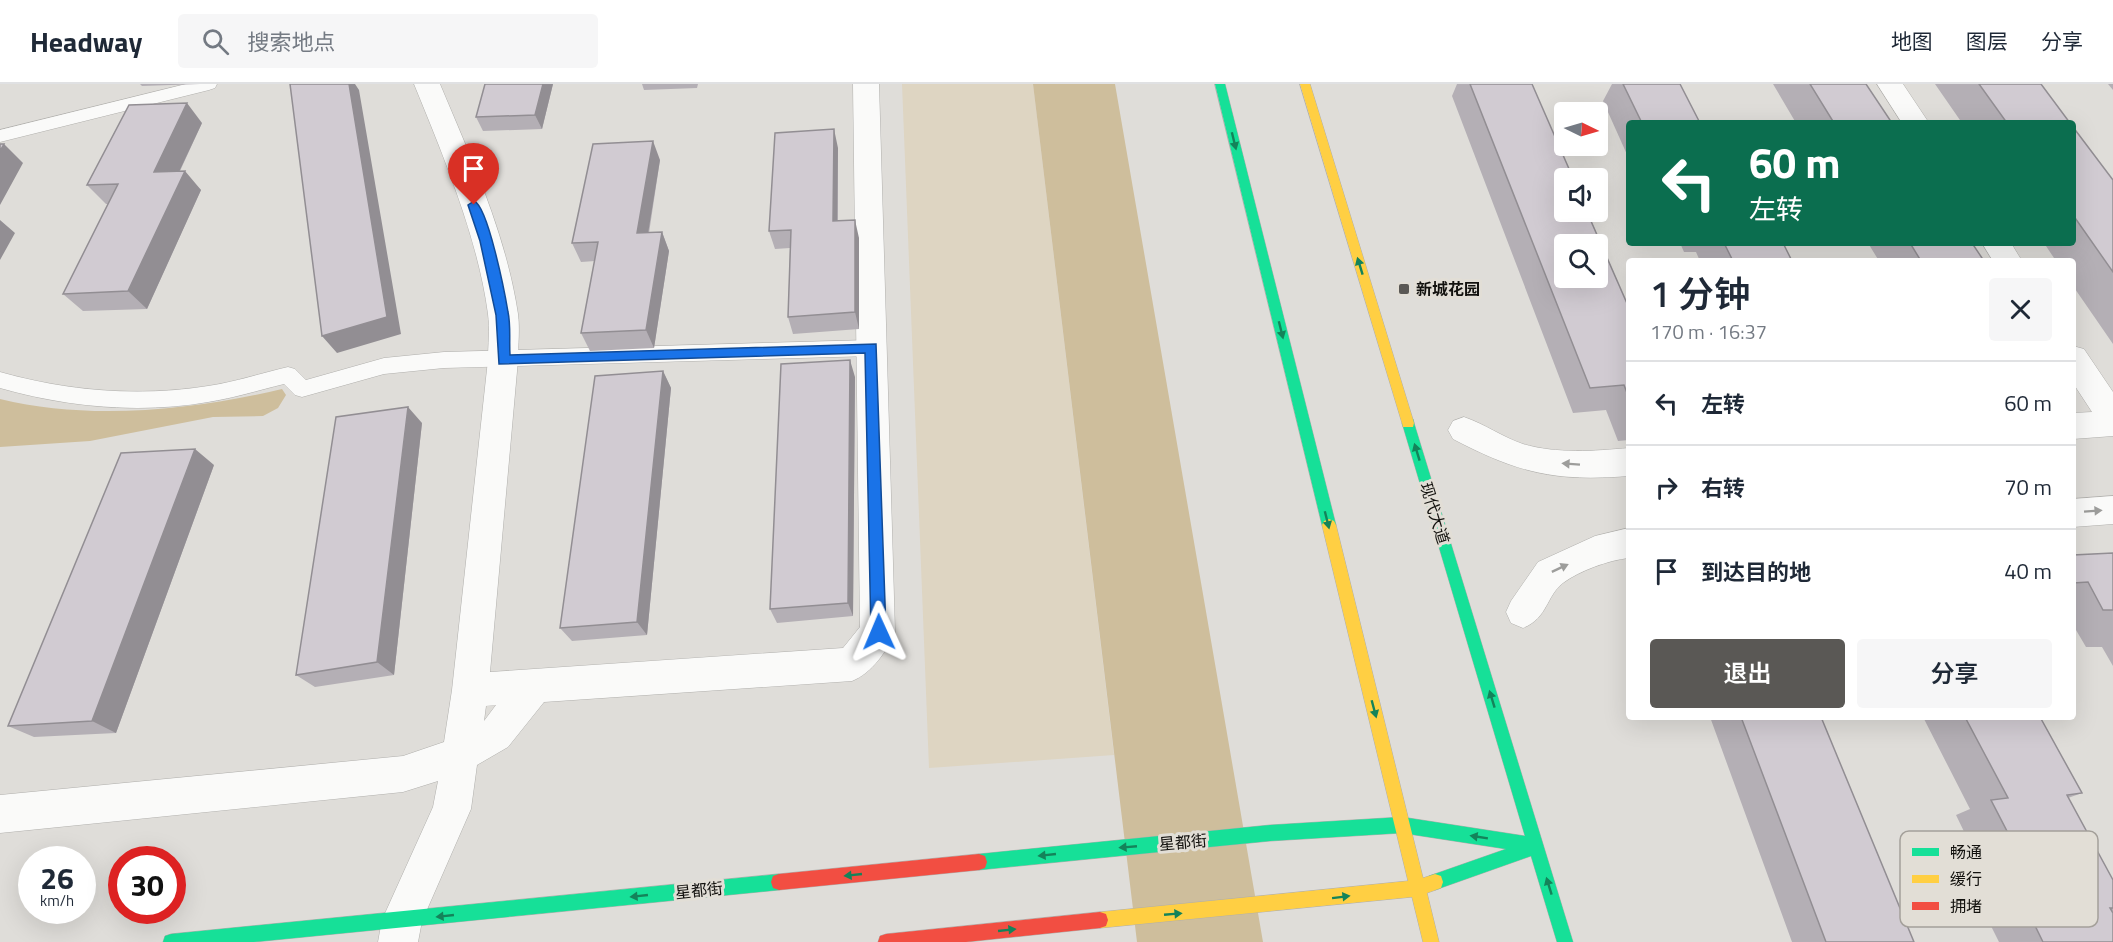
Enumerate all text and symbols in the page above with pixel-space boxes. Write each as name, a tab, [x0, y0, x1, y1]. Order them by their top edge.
search box	[178, 14, 598, 68]
text: Headway	[30, 20, 142, 63]
icon: search	[199, 25, 232, 58]
text: 搜索地点	[247, 25, 336, 59]
text: 地图	[1891, 25, 1933, 57]
text: 图层	[1966, 25, 2008, 57]
text: 分享	[2041, 25, 2083, 57]
north arrow	[1554, 102, 1608, 156]
map controls	[1554, 102, 1608, 288]
text: 60 m	[1749, 130, 1841, 194]
one-way arrow	[1230, 132, 1240, 150]
pin	[448, 143, 499, 205]
icon: left	[1650, 144, 1728, 222]
icon: arrive	[457, 152, 490, 185]
button: sound	[1554, 168, 1608, 222]
text: 左转	[1749, 188, 1803, 229]
button: search	[1554, 234, 1608, 288]
one-way arrow	[1355, 257, 1364, 275]
text: 1 分钟	[1650, 266, 1750, 321]
place label: 新城花园	[1416, 277, 1480, 301]
button: close	[1989, 278, 2052, 341]
marker: 新城花园	[1397, 282, 1411, 296]
text: 170 m · 16:37	[1650, 316, 1767, 347]
one-way arrow	[1276, 321, 1286, 339]
text: 60 m	[2004, 386, 2052, 420]
icon: left	[1650, 387, 1683, 420]
text: 左转	[1701, 387, 1745, 421]
one-way arrow	[1412, 443, 1421, 461]
one-way arrow	[1561, 460, 1580, 469]
text: 70 m	[2004, 470, 2052, 504]
icon: right	[1650, 471, 1683, 504]
text: 右转	[1701, 471, 1745, 505]
street label: 现代大道	[1414, 479, 1456, 547]
one-way arrow	[2084, 507, 2103, 516]
one-way arrow	[1323, 510, 1333, 529]
text: 40 m	[2004, 554, 2052, 588]
icon: arrive	[1650, 555, 1683, 588]
text: 到达目的地	[1701, 555, 1811, 589]
one-way arrow	[1551, 563, 1569, 573]
position arrow	[847, 600, 911, 664]
button: 退出	[1650, 639, 1845, 708]
button: 分享	[1857, 639, 2052, 708]
one-way arrow	[1487, 690, 1496, 708]
one-way arrow	[1370, 700, 1379, 718]
street label: 星都街	[1158, 828, 1208, 856]
legend	[1900, 831, 2098, 927]
one-way arrow	[1469, 832, 1488, 841]
text: 畅通	[1950, 840, 1982, 864]
one-way arrow	[1119, 842, 1138, 852]
speed limit sign: 30	[108, 846, 186, 924]
one-way arrow	[1038, 850, 1057, 860]
text: 26	[40, 855, 74, 901]
text: 缓行	[1950, 867, 1982, 891]
one-way arrow	[844, 870, 863, 880]
street label: 星都街	[674, 876, 724, 904]
one-way arrow	[1544, 877, 1553, 895]
text: km/h	[40, 889, 74, 912]
one-way arrow	[629, 891, 648, 901]
one-way arrow	[1331, 892, 1350, 902]
text: 拥堵	[1950, 894, 1982, 918]
one-way arrow	[1164, 909, 1183, 919]
one-way arrow	[435, 911, 454, 921]
one-way arrow	[997, 925, 1016, 935]

